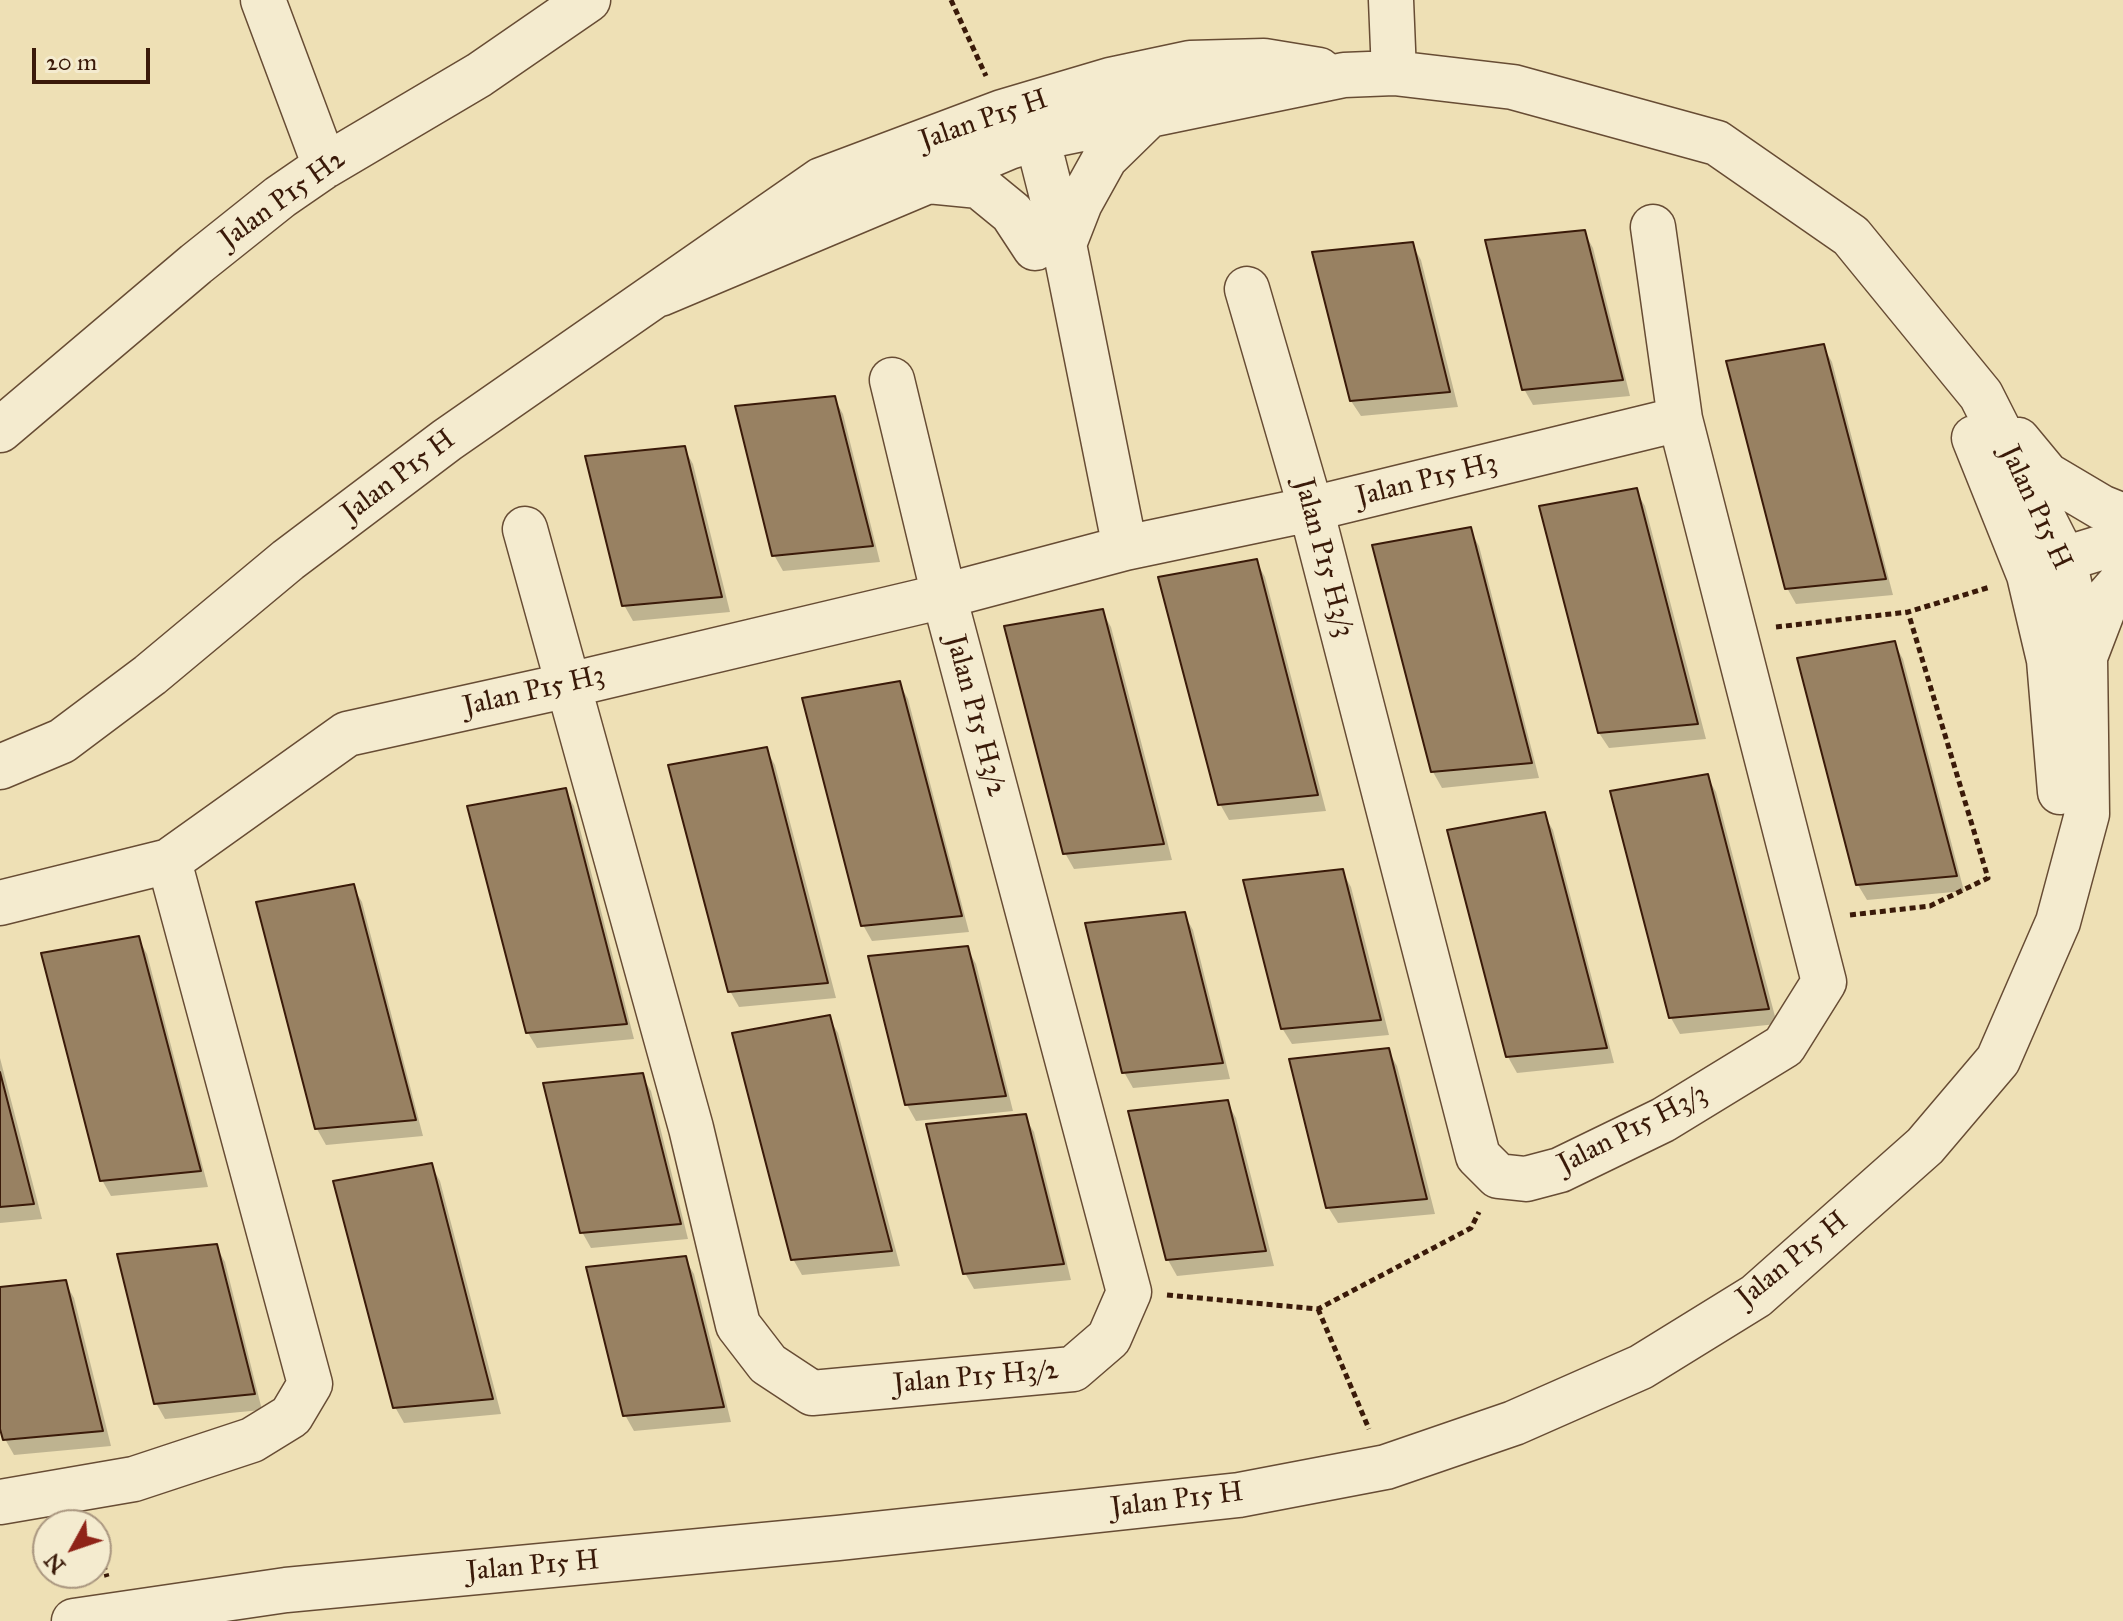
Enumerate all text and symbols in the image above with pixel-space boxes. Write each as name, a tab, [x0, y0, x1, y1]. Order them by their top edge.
scale bar	[36, 32, 154, 82]
text: 20 m	[46, 47, 97, 77]
street label: Jalan P15 H	[916, 83, 1052, 159]
street label: Jalan P15 H2	[214, 143, 352, 257]
street label: Jalan P15 H	[336, 424, 462, 530]
street label: Jalan P15 H	[1992, 441, 2078, 575]
street label: Jalan P15 H3	[1353, 447, 1501, 515]
street label: Jalan P15 H3/3	[1286, 475, 1360, 641]
street label: Jalan P15 H3/2	[937, 632, 1013, 800]
street label: Jalan P15 H3	[460, 659, 608, 725]
street label: Jalan P15 H3/3	[1553, 1078, 1713, 1182]
street label: Jalan P15 H	[1731, 1205, 1855, 1315]
street label: Jalan P15 H3/2	[892, 1354, 1060, 1402]
street label: Jalan P15 H	[1109, 1476, 1245, 1526]
north arrow	[32, 1509, 112, 1589]
street label: Jalan P15 H	[465, 1544, 601, 1590]
text: N	[38, 1548, 71, 1579]

